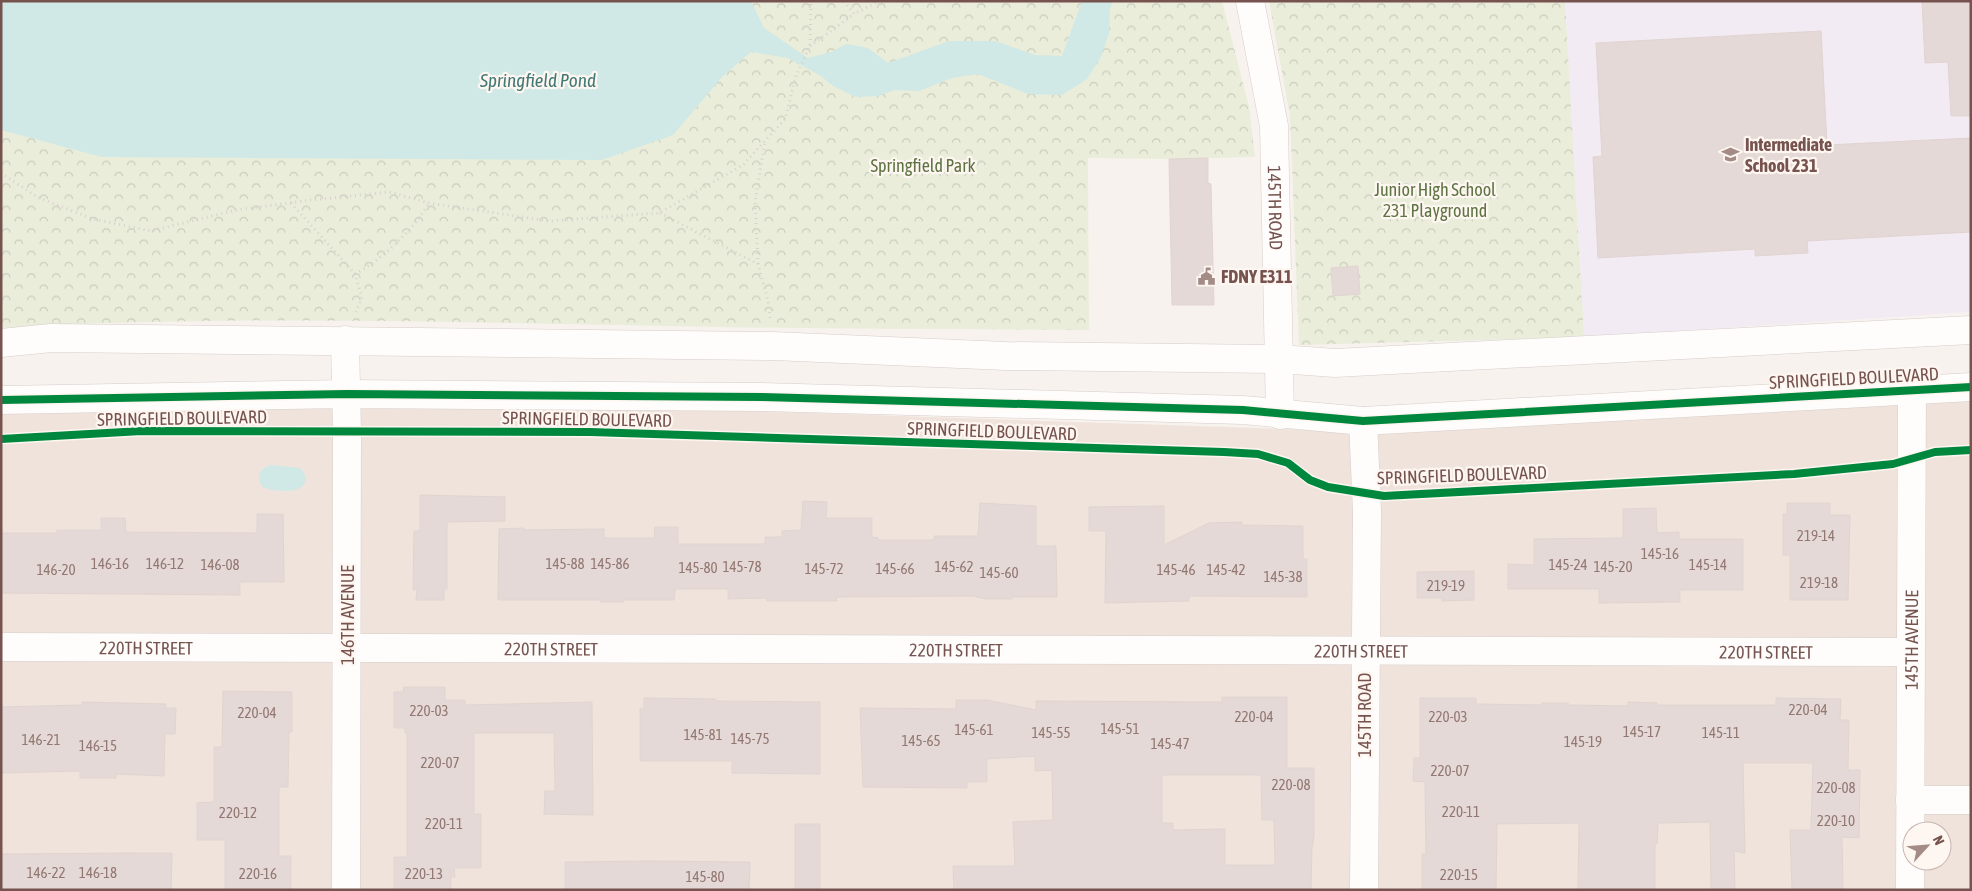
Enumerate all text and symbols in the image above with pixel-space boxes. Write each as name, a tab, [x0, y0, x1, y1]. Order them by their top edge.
water label: Springfield Pond	[479, 69, 596, 91]
place label: Intermediate School 231	[1745, 134, 1832, 176]
school or university icon: Intermediate School 231	[1721, 144, 1741, 164]
park label: Springfield Park	[871, 155, 976, 176]
street label: 145TH ROAD	[1264, 165, 1287, 250]
park label: Junior High School 231 Playground	[1374, 179, 1496, 221]
public building icon: FDNY E311	[1197, 266, 1217, 286]
place label: FDNY E311	[1221, 266, 1292, 287]
street label: SPRINGFIELD BOULEVARD	[1769, 363, 1939, 393]
street label: SPRINGFIELD BOULEVARD	[97, 406, 267, 430]
street label: SPRINGFIELD BOULEVARD	[502, 407, 672, 431]
street label: SPRINGFIELD BOULEVARD	[907, 418, 1077, 444]
street label: SPRINGFIELD BOULEVARD	[1377, 462, 1547, 488]
house number: 219-14	[1797, 527, 1835, 544]
house number: 145-16	[1641, 545, 1679, 562]
house number: 146-16	[91, 555, 129, 572]
house number: 146-12	[146, 555, 184, 572]
house number: 145-88	[545, 555, 585, 572]
house number: 145-86	[590, 555, 630, 572]
house number: 146-08	[200, 556, 240, 573]
house number: 145-24	[1548, 556, 1588, 573]
house number: 145-14	[1689, 556, 1727, 573]
house number: 145-78	[722, 558, 762, 575]
house number: 145-62	[934, 558, 974, 575]
house number: 145-20	[1593, 558, 1633, 575]
house number: 145-80	[678, 559, 718, 576]
house number: 145-72	[804, 560, 844, 577]
house number: 145-66	[875, 560, 915, 577]
house number: 146-20	[36, 561, 76, 578]
house number: 145-46	[1156, 561, 1196, 578]
house number: 145-42	[1206, 561, 1246, 578]
house number: 145-60	[979, 564, 1019, 581]
street label: 146TH AVENUE	[337, 565, 358, 665]
house number: 145-38	[1263, 568, 1303, 585]
house number: 219-18	[1800, 574, 1838, 591]
house number: 219-19	[1427, 577, 1465, 594]
street label: 145TH AVENUE	[1900, 590, 1922, 690]
street label: 220TH STREET	[99, 637, 193, 658]
street label: 220TH STREET	[504, 638, 598, 659]
street label: 220TH STREET	[909, 639, 1003, 660]
street label: 220TH STREET	[1314, 640, 1408, 661]
street label: 220TH STREET	[1719, 641, 1813, 662]
street label: 145TH ROAD	[1354, 673, 1375, 757]
house number: 220-04	[1788, 701, 1828, 718]
house number: 220-03	[409, 702, 449, 719]
house number: 220-04	[237, 704, 277, 721]
house number: 220-04	[1234, 708, 1274, 725]
house number: 220-03	[1428, 708, 1468, 725]
house number: 145-51	[1100, 720, 1140, 737]
house number: 145-61	[954, 721, 994, 738]
house number: 145-17	[1623, 723, 1661, 740]
house number: 145-55	[1031, 724, 1071, 741]
house number: 145-11	[1702, 724, 1740, 741]
house number: 145-81	[683, 726, 723, 743]
house number: 145-75	[730, 730, 770, 747]
house number: 146-21	[21, 731, 61, 748]
house number: 145-65	[901, 732, 941, 749]
house number: 145-19	[1564, 733, 1602, 750]
house number: 145-47	[1150, 735, 1190, 752]
house number: 146-15	[79, 737, 117, 754]
house number: 220-07	[420, 754, 460, 771]
house number: 220-07	[1430, 762, 1470, 779]
house number: 220-08	[1271, 776, 1311, 793]
house number: 220-08	[1816, 779, 1856, 796]
house number: 220-11	[1442, 803, 1480, 820]
house number: 220-12	[219, 804, 257, 821]
house number: 220-10	[1817, 812, 1855, 829]
house number: 220-11	[425, 815, 463, 832]
north arrow	[1902, 821, 1952, 871]
text: N	[1930, 833, 1948, 848]
house number: 146-22	[26, 864, 66, 881]
house number: 146-18	[79, 864, 117, 881]
house number: 220-16	[239, 865, 277, 882]
house number: 220-13	[405, 865, 443, 882]
house number: 220-15	[1440, 866, 1478, 883]
house number: 145-80	[685, 868, 725, 885]

